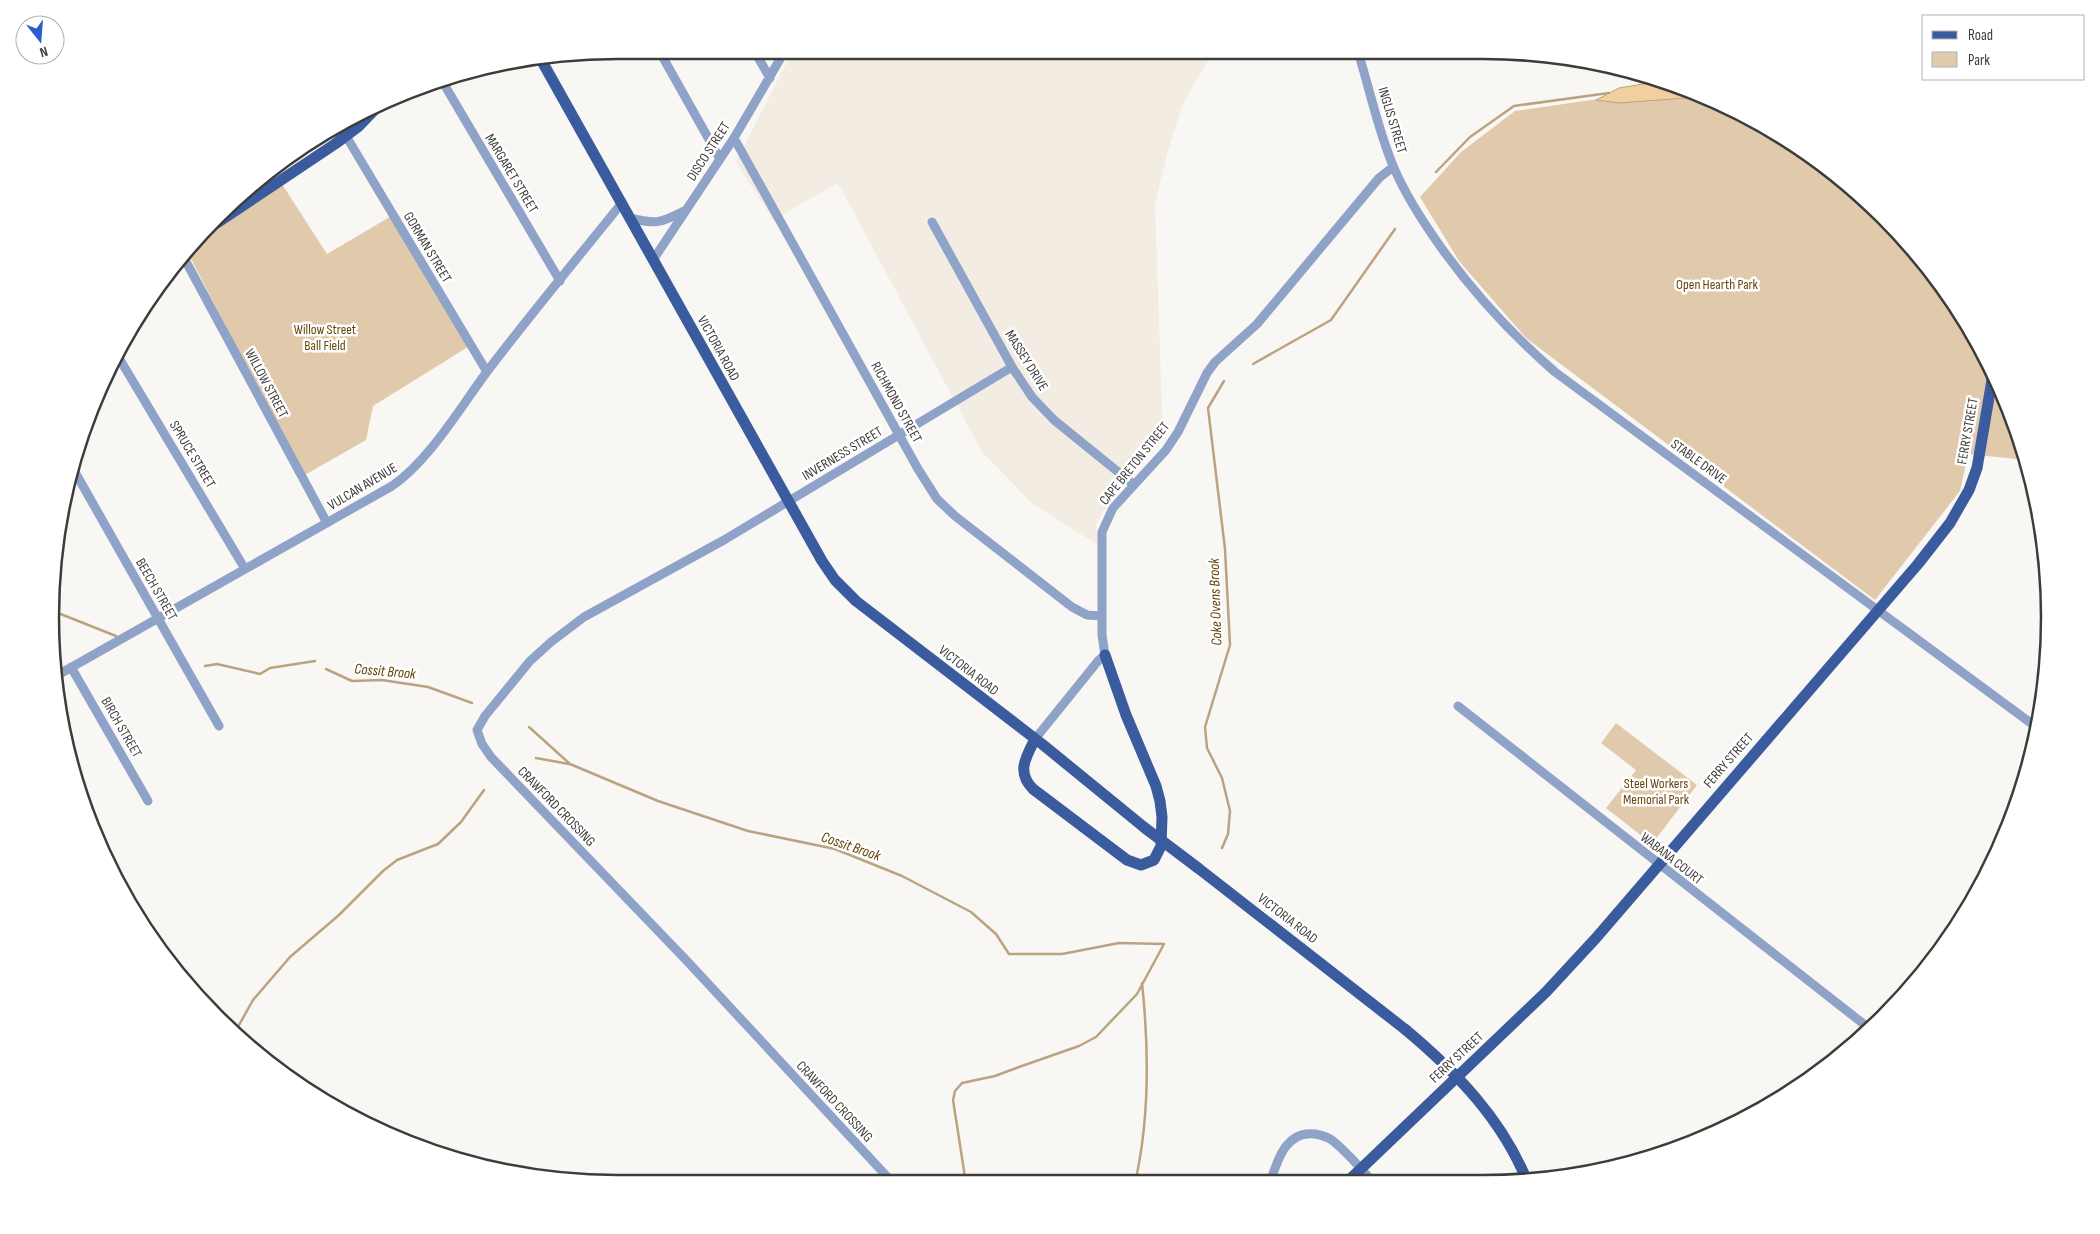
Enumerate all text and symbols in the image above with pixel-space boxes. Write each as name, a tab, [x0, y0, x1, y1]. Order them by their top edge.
north arrow	[15, 15, 65, 65]
legend	[1922, 15, 2085, 80]
text: Road	[1968, 26, 1993, 45]
text: N	[38, 43, 50, 61]
text: Park	[1968, 51, 1990, 70]
street label: INGLIS STREET	[1374, 85, 1411, 156]
street label: DISCO STREET	[683, 118, 734, 184]
street label: MARGARET STREET	[481, 131, 542, 216]
street label: GORMAN STREET	[400, 209, 455, 286]
park label: Open Hearth Park	[1676, 276, 1759, 293]
street label: VICTORIA ROAD	[694, 313, 743, 384]
park label: Willow Street Ball Field	[294, 321, 356, 354]
street label: MASSEY DRIVE	[1001, 327, 1052, 394]
street label: WILLOW STREET	[241, 346, 292, 421]
street label: RICHMOND STREET	[867, 359, 926, 446]
street label: FERRY STREET	[1953, 396, 1982, 466]
street label: SPRUCE STREET	[166, 418, 219, 491]
street label: CAPE BRETON STREET	[1096, 418, 1173, 508]
street label: INVERNESS STREET	[799, 423, 886, 484]
street label: STABLE DRIVE	[1668, 436, 1730, 487]
street label: VULCAN AVENUE	[325, 459, 400, 514]
street label: BEECH STREET	[132, 555, 181, 624]
water label: Coke Ovens Brook	[1204, 558, 1227, 646]
street label: VICTORIA ROAD	[935, 642, 1002, 699]
water label: Cossit Brook	[354, 659, 417, 684]
street label: BIRCH STREET	[97, 694, 146, 761]
street label: FERRY STREET	[1700, 729, 1757, 791]
street label: CRAWFORD CROSSING	[514, 763, 599, 850]
park label: Steel Workers Memorial Park	[1623, 775, 1690, 808]
water label: Cossit Brook	[819, 827, 883, 866]
street label: WABANA COURT	[1637, 829, 1707, 888]
street label: VICTORIA ROAD	[1254, 890, 1321, 947]
street label: FERRY STREET	[1426, 1028, 1487, 1087]
street label: CRAWFORD CROSSING	[793, 1057, 876, 1145]

